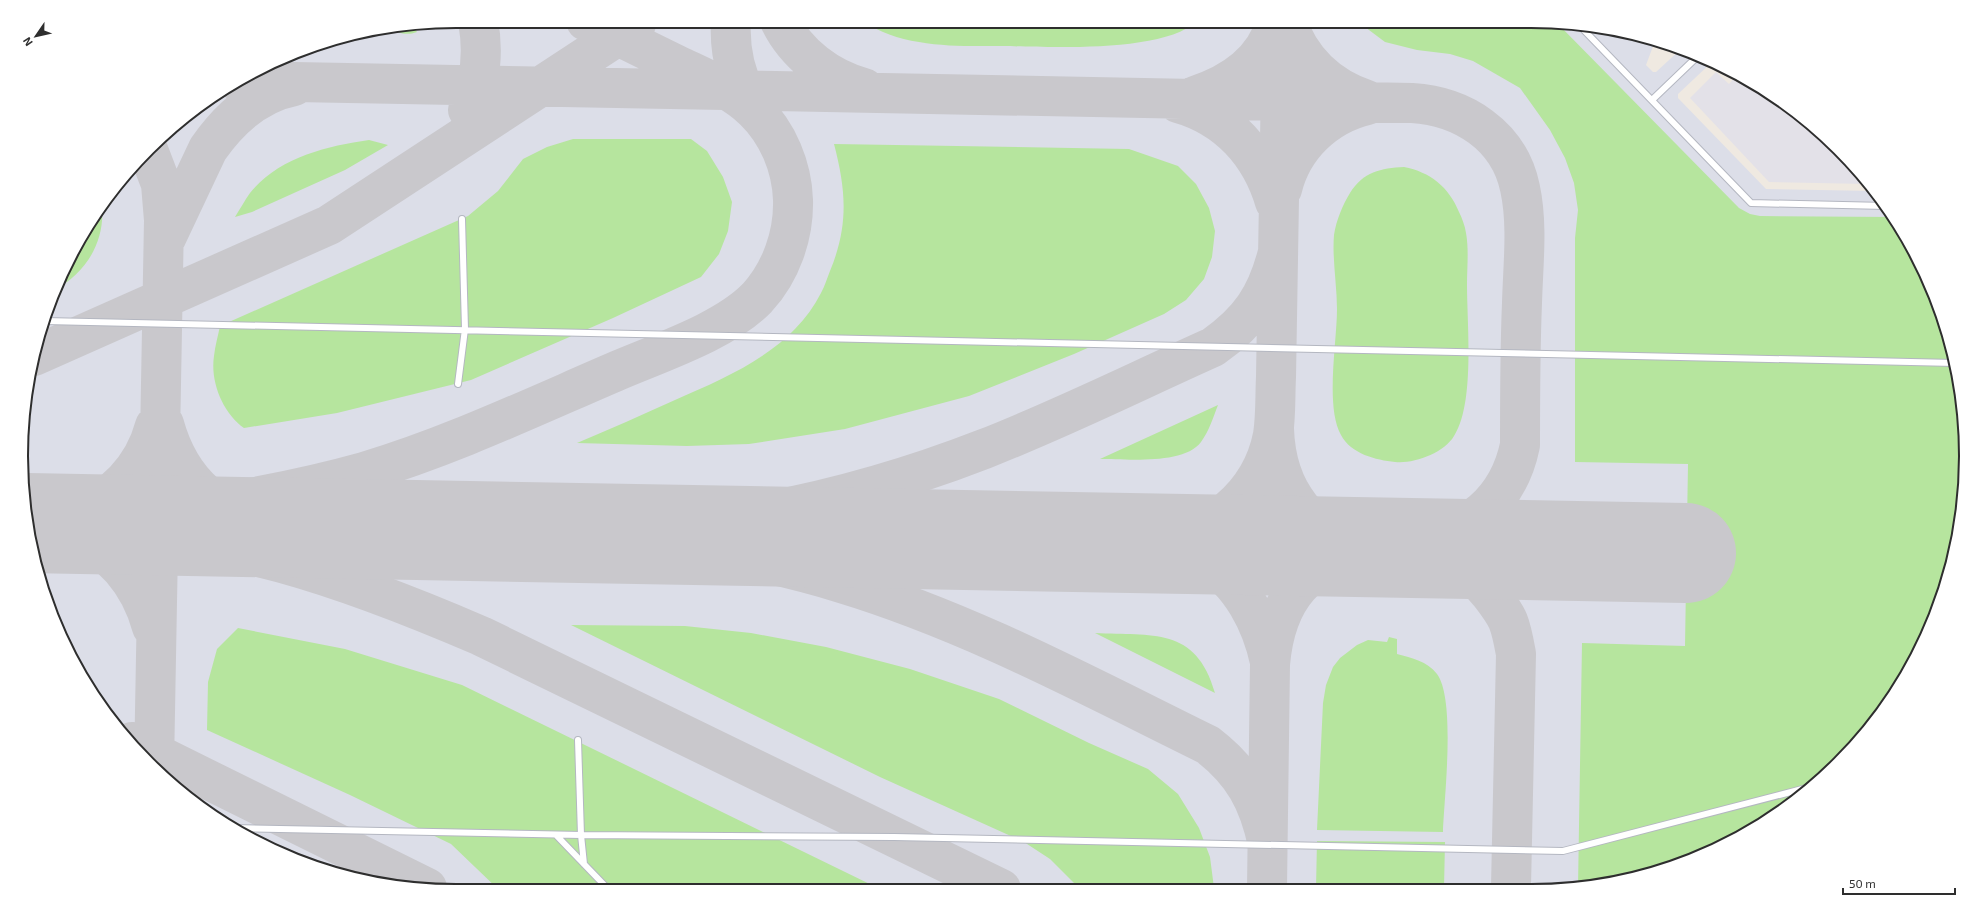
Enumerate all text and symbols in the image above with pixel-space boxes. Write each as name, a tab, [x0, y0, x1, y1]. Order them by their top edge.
north arrow	[16, 16, 56, 56]
text: N	[20, 35, 35, 49]
scale bar	[1843, 870, 1955, 896]
text: 50 m	[1849, 876, 1876, 890]

